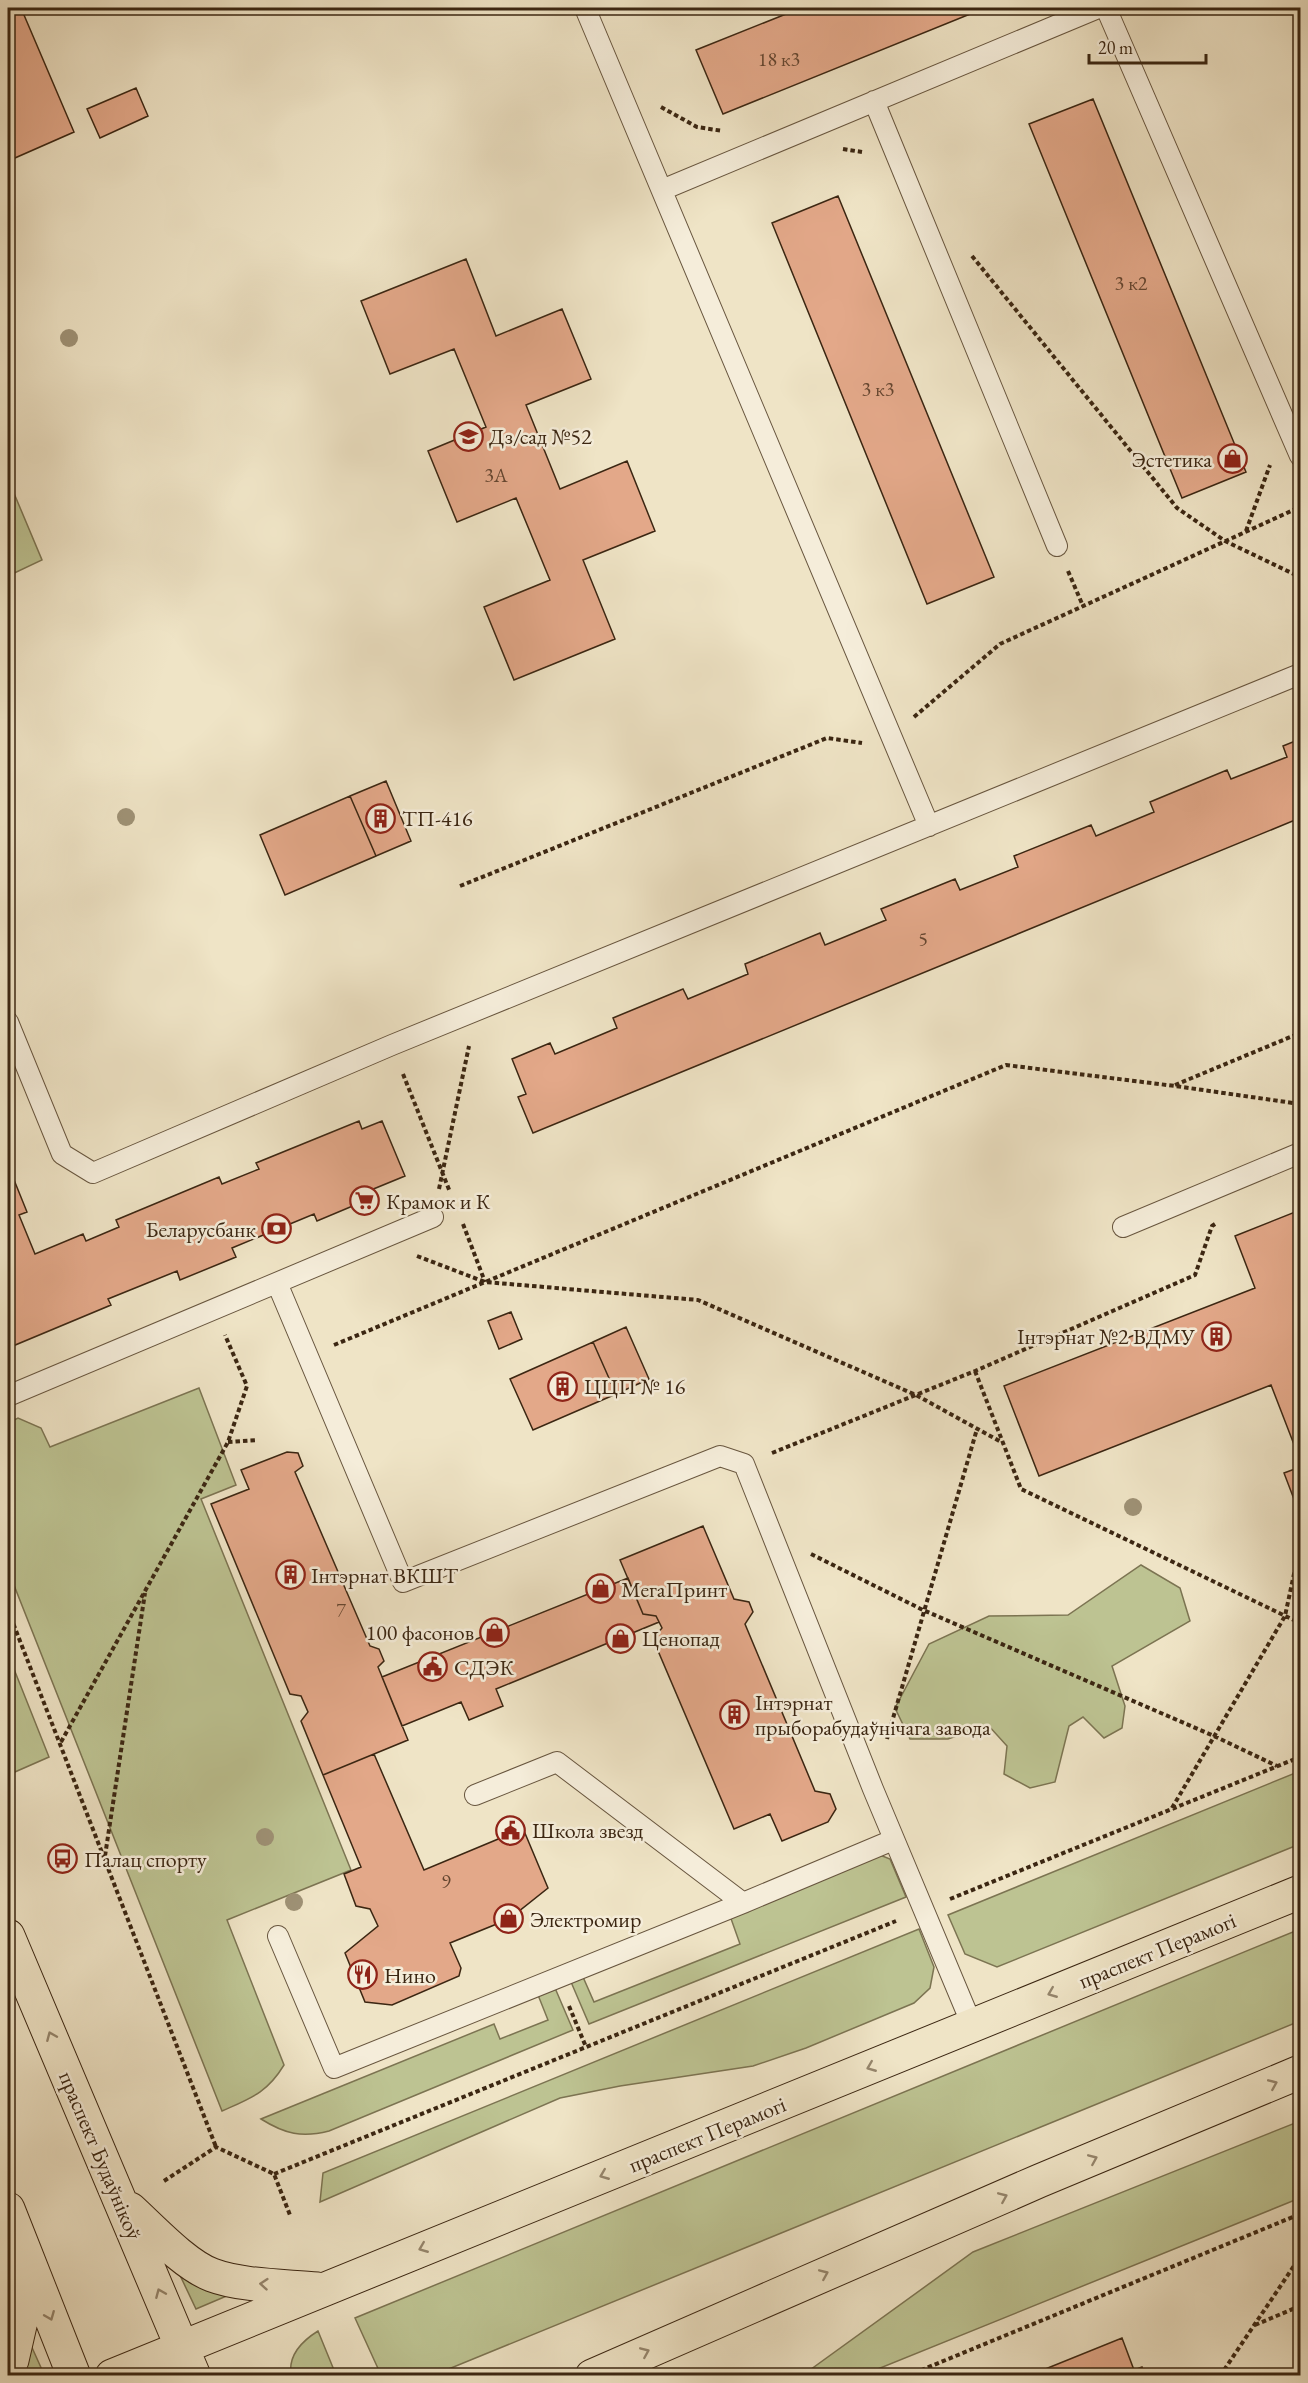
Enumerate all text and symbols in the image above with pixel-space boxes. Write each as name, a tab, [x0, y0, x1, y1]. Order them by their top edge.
scale bar	[1089, 27, 1206, 65]
text: 20 m	[1098, 36, 1133, 59]
house number: 18 к3	[758, 46, 800, 72]
house number: 3 к2	[1115, 270, 1148, 296]
house number: 3 к3	[862, 376, 894, 402]
school or university icon: Дз/сад №52	[452, 420, 484, 452]
place label: Дз/сад №52	[489, 422, 592, 451]
shop icon: Эстетика	[1217, 443, 1249, 475]
place label: Эстетика	[1132, 445, 1212, 474]
house number: 3А	[484, 462, 508, 488]
building icon: ТП-416	[365, 802, 397, 834]
place label: ТП-416	[402, 804, 473, 833]
house number: 5	[918, 926, 928, 952]
supermarket icon: Крамок и К	[349, 1185, 381, 1217]
place label: Крамок и К	[386, 1187, 491, 1216]
bank icon: Беларусбанк	[261, 1213, 293, 1245]
place label: Беларусбанк	[146, 1215, 256, 1244]
building icon: Інтэрнат №2 ВДМУ	[1200, 1320, 1232, 1352]
place label: Інтэрнат №2 ВДМУ	[1017, 1322, 1195, 1351]
building icon: ЦЦП № 16	[547, 1370, 579, 1402]
place label: ЦЦП № 16	[584, 1372, 686, 1401]
building icon: Інтэрнат ВКШТ	[274, 1559, 306, 1591]
place label: Інтэрнат ВКШТ	[311, 1561, 458, 1590]
shop icon: МегаПринт	[584, 1573, 616, 1605]
place label: МегаПринт	[621, 1575, 727, 1604]
house number: 7	[336, 1597, 346, 1623]
shop icon: 100 фасонов	[479, 1616, 511, 1648]
place label: 100 фасонов	[366, 1618, 474, 1647]
shop icon: Ценопад	[605, 1622, 637, 1654]
place label: Ценопад	[642, 1624, 720, 1653]
public building icon: СДЭК	[417, 1651, 449, 1683]
place label: СДЭК	[454, 1653, 514, 1682]
place label: Інтэрнат прыборабудаўнічага завода	[755, 1688, 991, 1742]
building icon: Інтэрнат прыборабудаўнічага завода	[718, 1699, 750, 1731]
public building icon: Школа звезд	[495, 1814, 527, 1846]
place label: Школа звезд	[532, 1816, 643, 1845]
bus stop icon: Палац спорту	[47, 1843, 79, 1875]
place label: Палац спорту	[84, 1845, 207, 1874]
house number: 9	[441, 1868, 451, 1894]
shop icon: Электромир	[493, 1903, 525, 1935]
place label: Электромир	[530, 1905, 641, 1934]
street label: праспект Перамогі	[1074, 1906, 1240, 1995]
restaurant icon: Нино	[347, 1959, 379, 1991]
place label: Нино	[384, 1961, 436, 1990]
one-way arrow	[1047, 1986, 1058, 1998]
one-way arrow	[46, 2032, 58, 2043]
one-way arrow	[867, 2060, 878, 2072]
street label: праспект Будаўнікоў	[52, 2067, 149, 2244]
one-way arrow	[1266, 2079, 1277, 2091]
street label: праспект Перамогі	[624, 2090, 790, 2179]
one-way arrow	[1086, 2154, 1097, 2166]
one-way arrow	[599, 2168, 610, 2181]
one-way arrow	[997, 2192, 1008, 2204]
one-way arrow	[418, 2241, 429, 2253]
one-way arrow	[818, 2270, 829, 2282]
one-way arrow	[259, 2278, 268, 2291]
one-way arrow	[155, 2288, 167, 2299]
one-way arrow	[43, 2310, 55, 2321]
one-way arrow	[639, 2347, 650, 2359]

